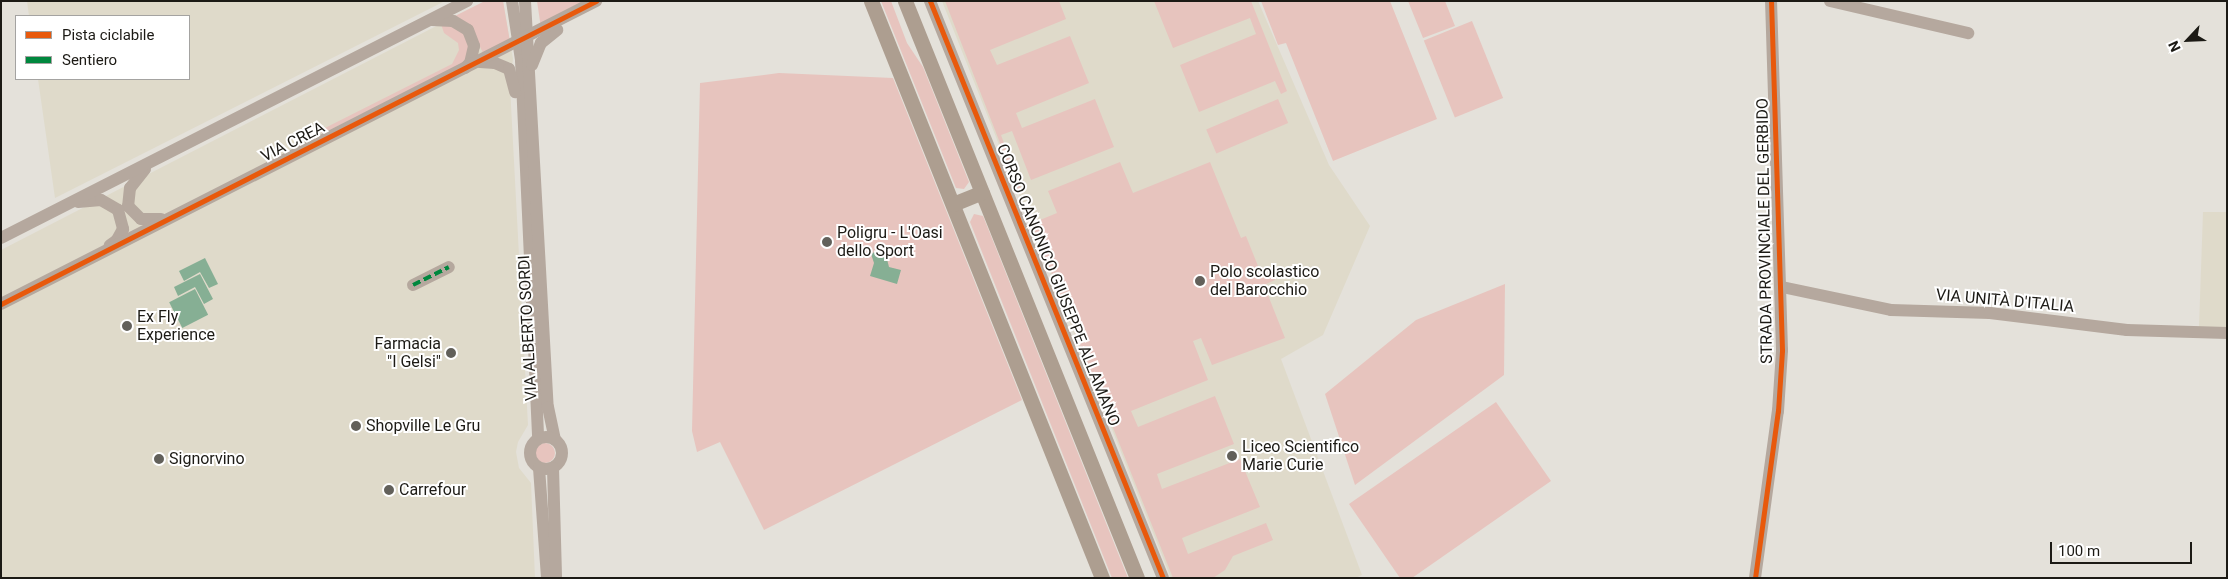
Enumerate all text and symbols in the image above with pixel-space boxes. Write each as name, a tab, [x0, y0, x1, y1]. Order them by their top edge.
legend	[15, 15, 190, 80]
north arrow	[2163, 15, 2213, 65]
text: Pista ciclabile	[62, 26, 154, 44]
text: N	[2165, 38, 2184, 54]
text: Sentiero	[62, 51, 117, 69]
street label: STRADA PROVINCIALE DEL GERBIDO	[1753, 98, 1777, 364]
street label: VIA CREA	[258, 118, 328, 166]
street label: CORSO CANONICO GIUSEPPE ALLAMANO	[992, 141, 1124, 429]
place label: Poligru - L'Oasi dello Sport	[837, 223, 943, 261]
marker: Poligru - L'Oasi dello Sport	[821, 236, 833, 248]
street label: VIA ALBERTO SORDI	[515, 255, 541, 401]
place label: Polo scolastico del Barocchio	[1210, 262, 1319, 300]
marker: Polo scolastico del Barocchio	[1194, 275, 1206, 287]
street label: VIA UNITÀ D'ITALIA	[1935, 285, 2075, 317]
place label: Ex Fly Experience	[137, 307, 215, 345]
marker: Ex Fly Experience	[121, 320, 133, 332]
place label: Farmacia "I Gelsi"	[375, 334, 441, 372]
marker: Farmacia "I Gelsi"	[445, 347, 457, 359]
place label: Shopville Le Gru	[366, 416, 480, 436]
marker: Shopville Le Gru	[350, 420, 362, 432]
place label: Liceo Scientifico Marie Curie	[1242, 437, 1359, 475]
place label: Signorvino	[169, 449, 244, 469]
marker: Liceo Scientifico Marie Curie	[1226, 450, 1238, 462]
marker: Signorvino	[153, 453, 165, 465]
place label: Carrefour	[399, 480, 466, 500]
marker: Carrefour	[383, 484, 395, 496]
scale bar	[2053, 532, 2196, 564]
text: 100 m	[2058, 542, 2100, 560]

